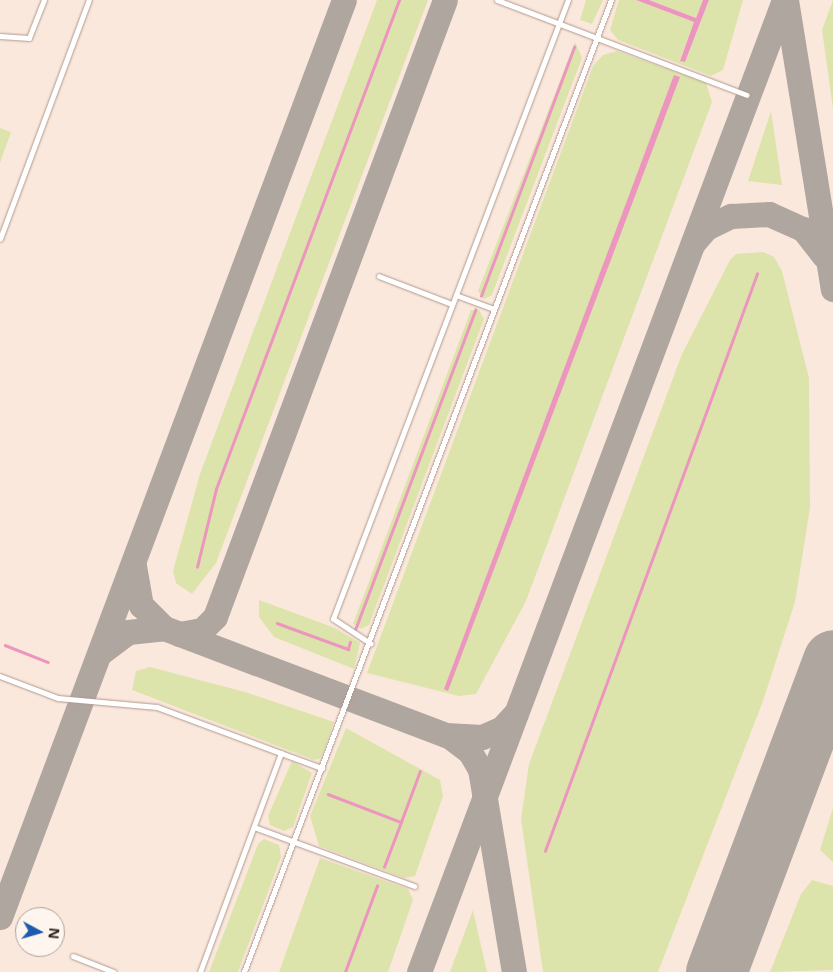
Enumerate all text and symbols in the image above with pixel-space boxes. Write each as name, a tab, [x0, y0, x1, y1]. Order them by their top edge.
north arrow	[15, 907, 65, 957]
text: N	[44, 927, 64, 940]

